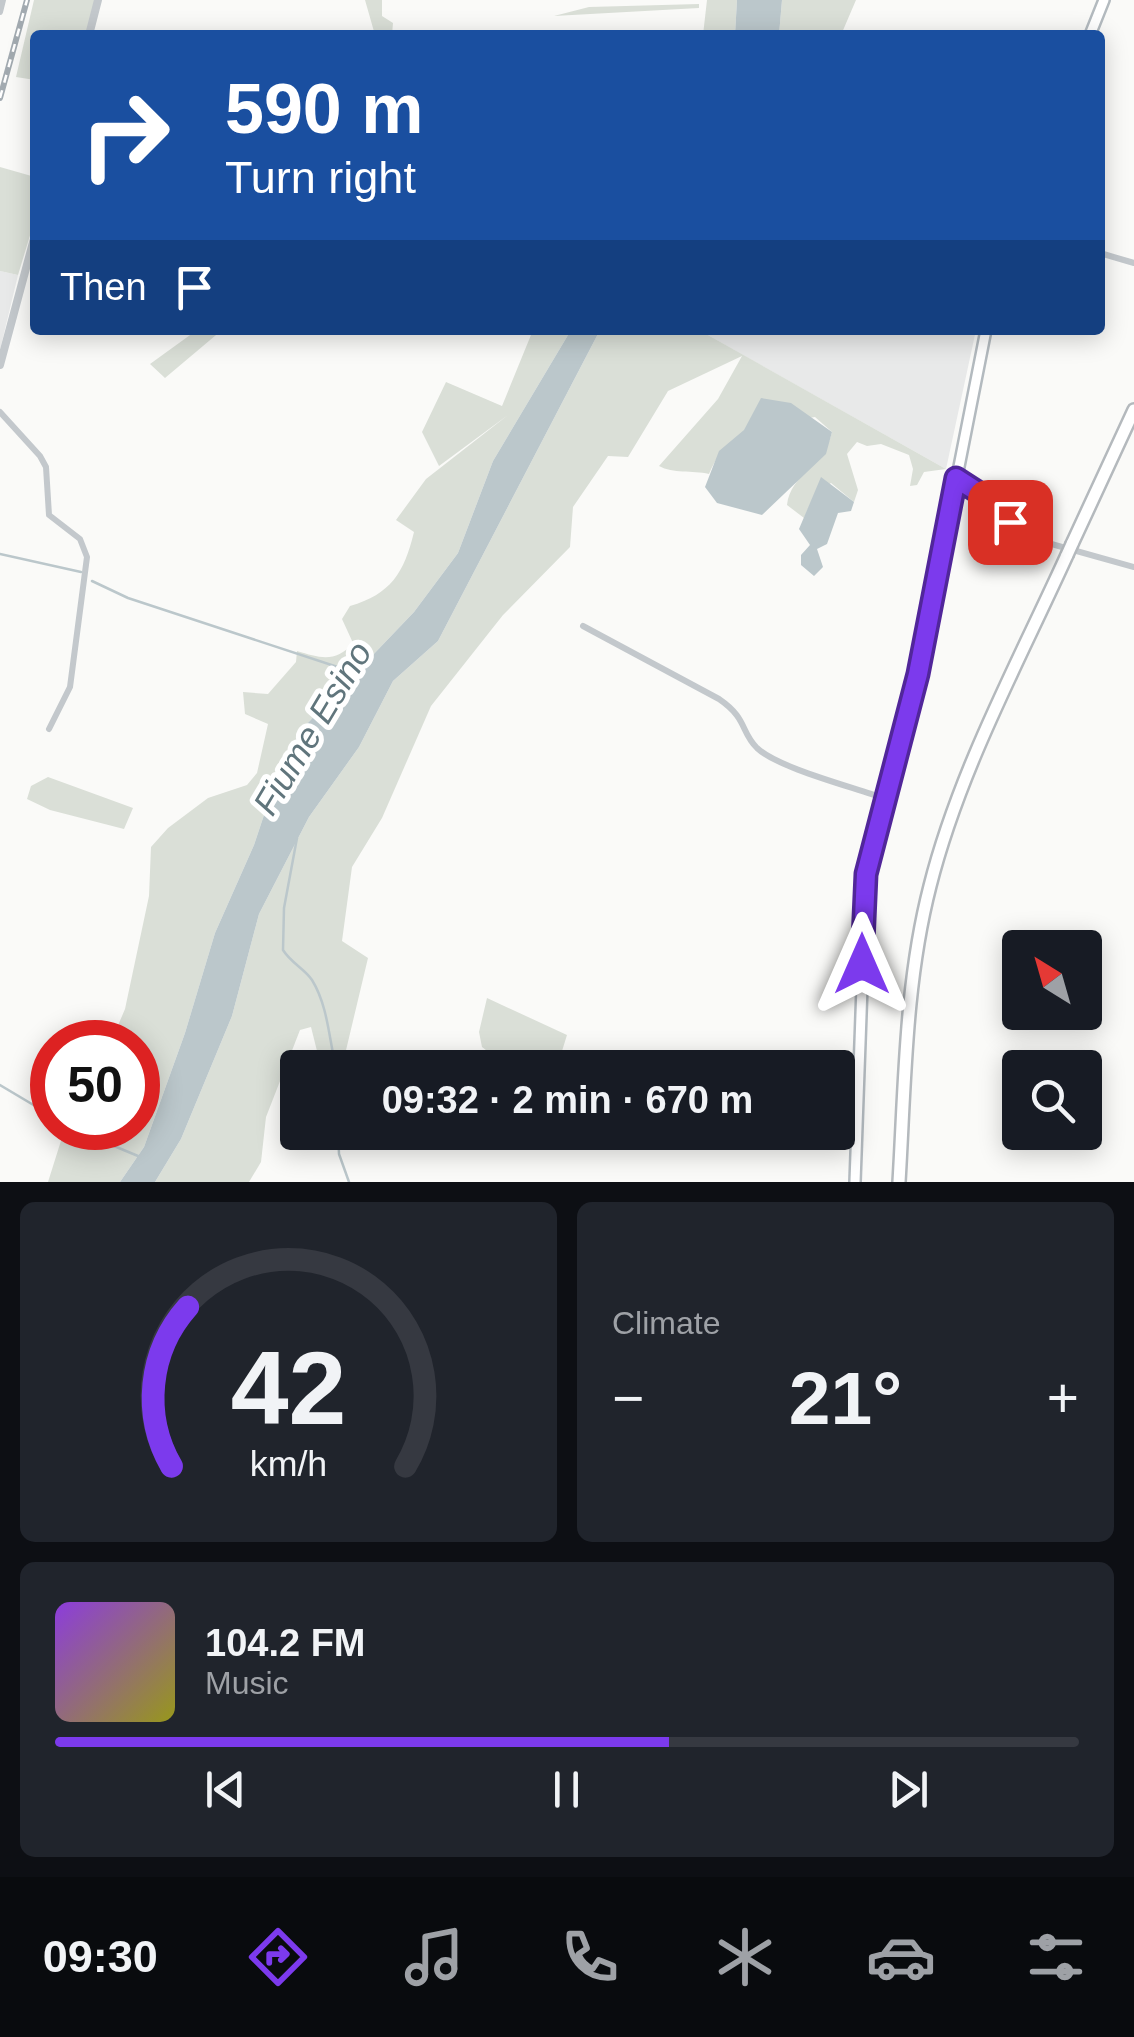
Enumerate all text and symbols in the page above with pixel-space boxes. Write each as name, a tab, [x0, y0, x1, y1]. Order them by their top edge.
icon: right	[60, 70, 190, 200]
text: 590 m	[225, 70, 423, 148]
text: Turn right	[225, 152, 416, 203]
icon: arrive	[167, 260, 222, 315]
text: Then	[60, 266, 147, 308]
pin	[968, 480, 1053, 565]
icon: arrive	[983, 495, 1038, 550]
water label: Fiume Esino	[245, 635, 379, 821]
position arrow	[810, 912, 914, 1016]
north arrow	[1002, 930, 1102, 1030]
map controls	[1002, 930, 1102, 1150]
speed limit sign: 50	[30, 1020, 160, 1150]
button: search	[1002, 1050, 1102, 1150]
text: 09:32 · 2 min · 670 m	[382, 1079, 753, 1121]
text: Climate	[612, 1305, 720, 1341]
text: 42	[231, 1330, 346, 1446]
text: 21°	[789, 1356, 902, 1440]
text: −	[612, 1367, 644, 1429]
text: +	[1047, 1367, 1079, 1429]
text: km/h	[250, 1444, 327, 1484]
text: 104.2 FM	[205, 1622, 366, 1664]
text: Music	[205, 1665, 289, 1701]
icon: previous	[198, 1762, 253, 1817]
icon: pause	[539, 1762, 594, 1817]
icon: next	[881, 1762, 936, 1817]
icon: directions	[243, 1922, 313, 1992]
icon: music	[399, 1922, 469, 1992]
icon: phone	[555, 1922, 625, 1992]
icon: climate	[710, 1922, 780, 1992]
icon: car	[866, 1922, 936, 1992]
icon: filters	[1021, 1922, 1091, 1992]
text: 09:30	[43, 1931, 158, 1982]

